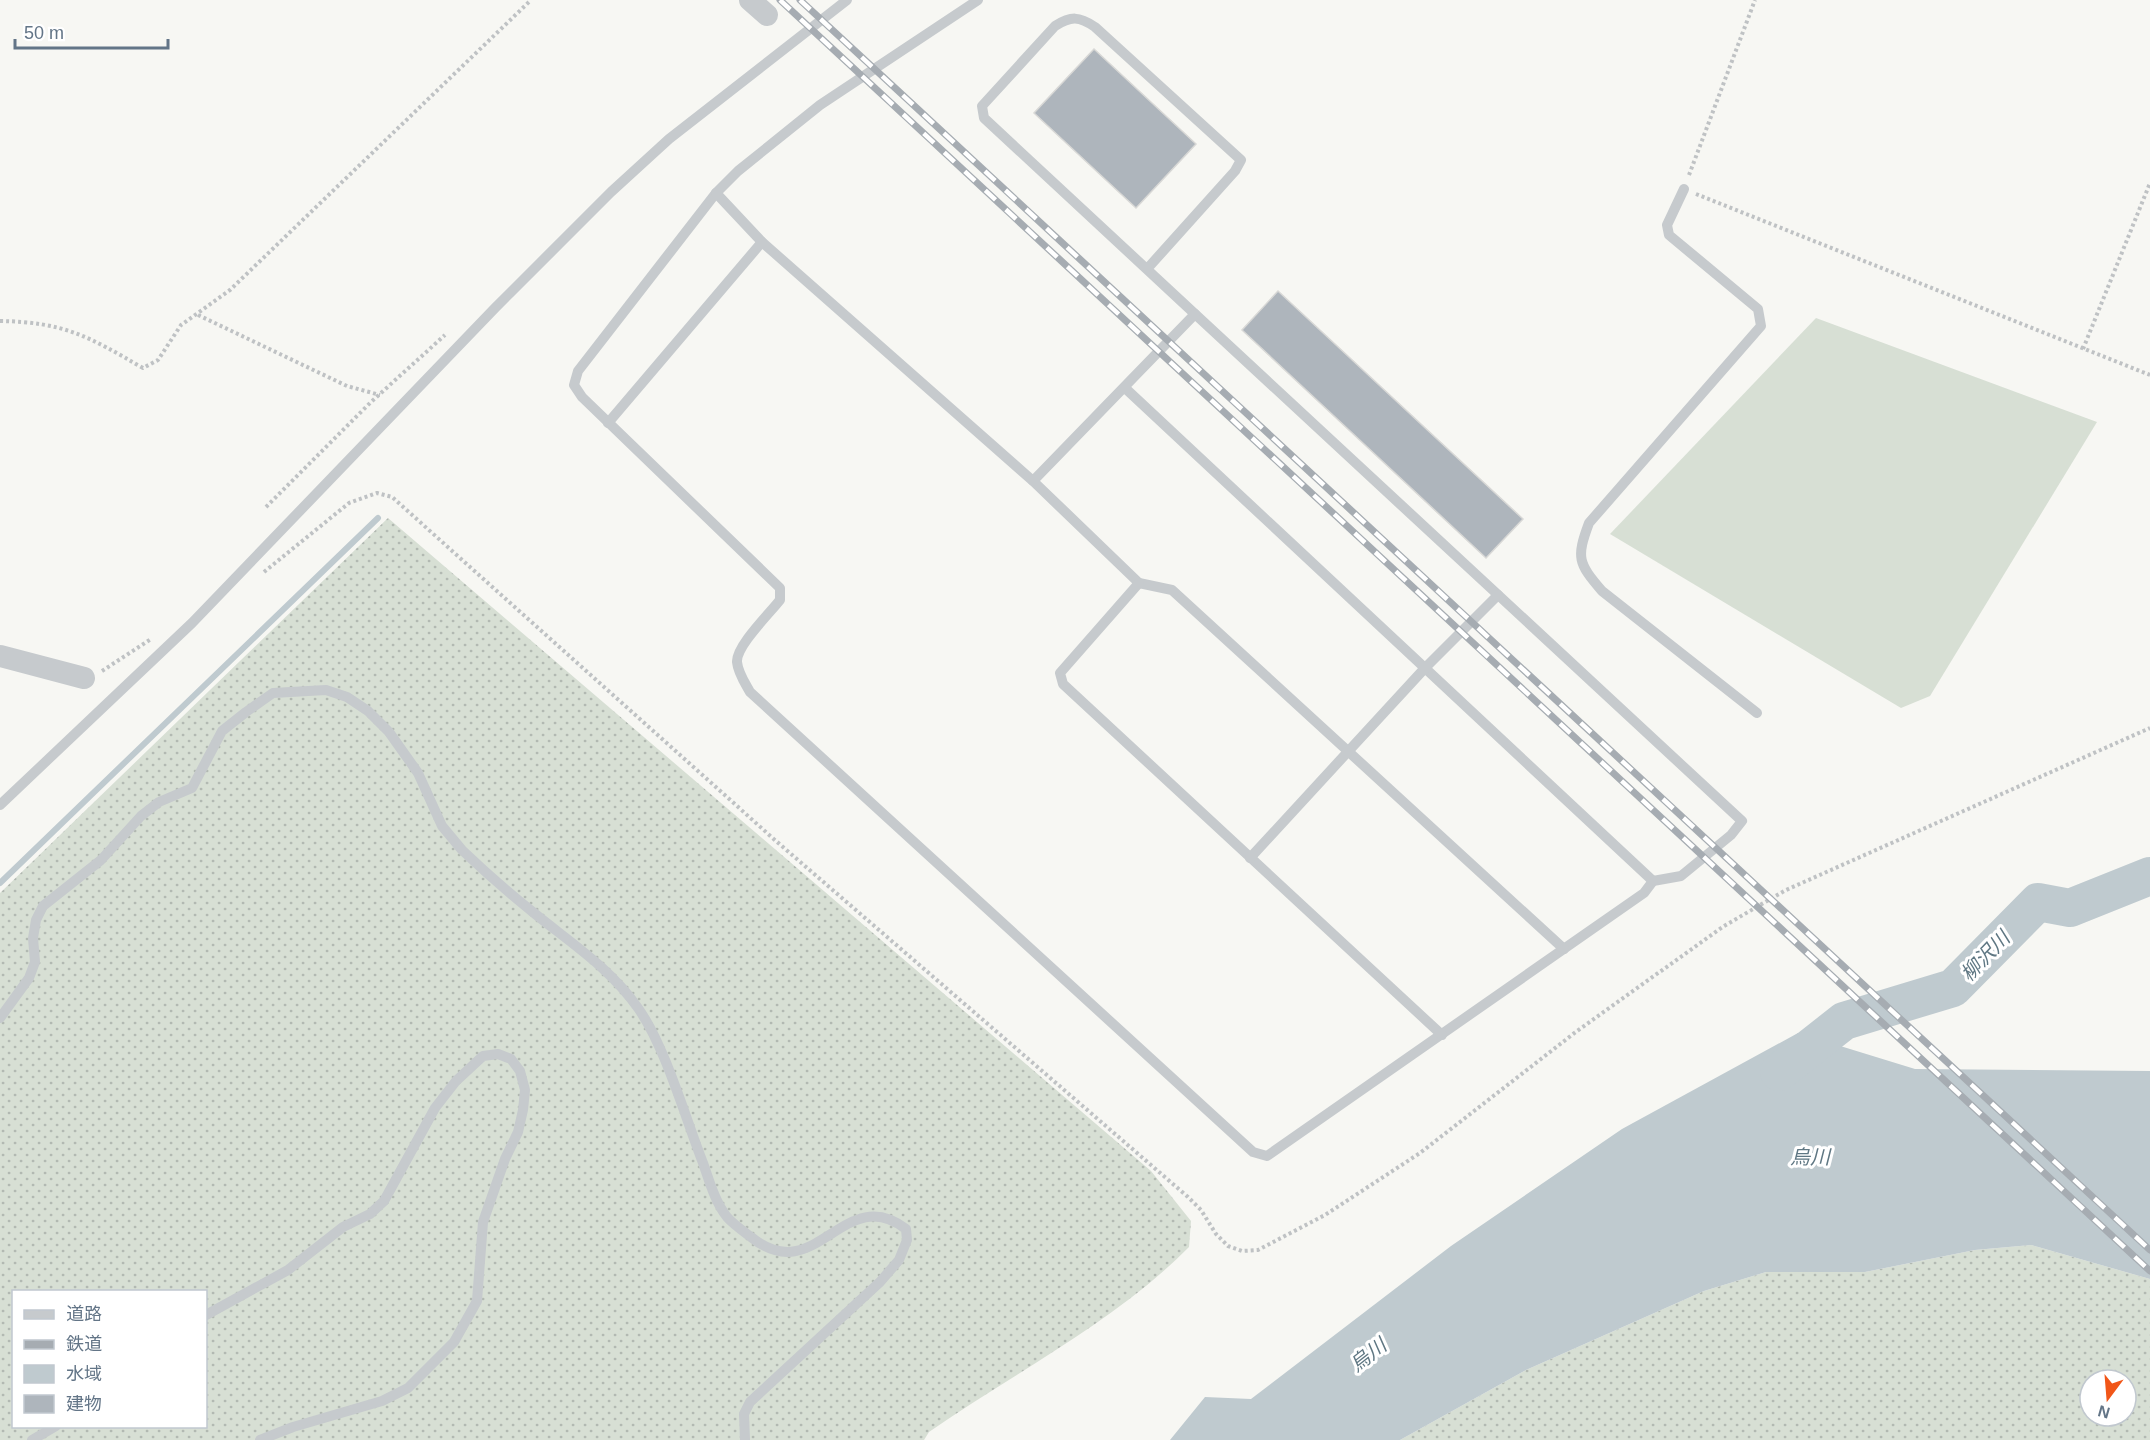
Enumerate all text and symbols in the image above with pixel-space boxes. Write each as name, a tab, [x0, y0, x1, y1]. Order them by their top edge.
scale bar	[15, 12, 168, 50]
text: 50 m	[24, 23, 64, 43]
water label: 柳沢川	[1956, 925, 2015, 985]
water label: 烏川	[1790, 1146, 1832, 1168]
legend	[12, 1290, 207, 1428]
text: 道路	[66, 1304, 102, 1324]
water label: 烏川	[1345, 1333, 1392, 1376]
text: 鉄道	[66, 1334, 102, 1354]
text: 水域	[66, 1364, 102, 1384]
north arrow	[2078, 1368, 2138, 1428]
text: 建物	[66, 1394, 102, 1414]
text: N	[2096, 1402, 2112, 1422]

